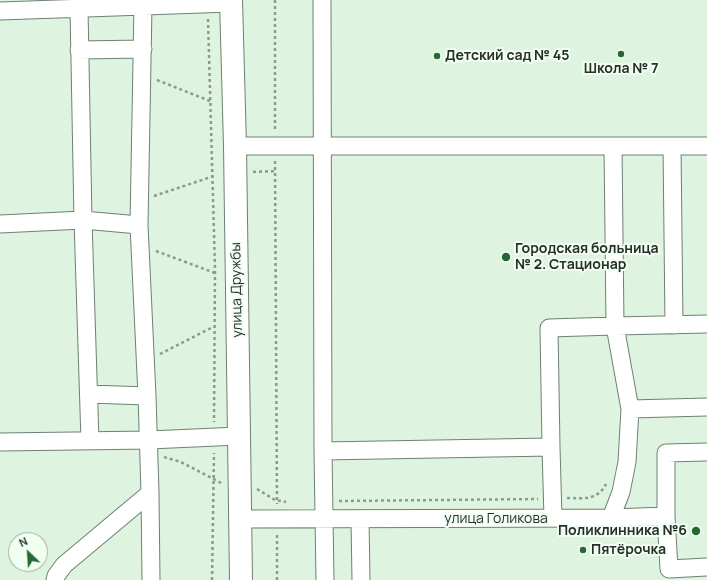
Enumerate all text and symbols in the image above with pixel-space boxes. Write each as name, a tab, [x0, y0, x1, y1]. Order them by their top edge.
place label: Детский сад № 45	[445, 48, 569, 64]
marker: Школа № 7	[616, 49, 626, 59]
marker: Детский сад № 45	[432, 51, 442, 61]
place label: Школа № 7	[584, 61, 658, 77]
place label: Городская больница № 2. Стационар	[515, 241, 659, 274]
street label: улица Дружбы	[228, 242, 246, 338]
marker: Городская больница № 2. Стационар	[500, 251, 512, 263]
street label: улица Голикова	[444, 511, 548, 527]
place label: Поликлинника №6	[558, 523, 687, 539]
marker: Поликлинника №6	[690, 525, 702, 537]
north arrow	[8, 532, 48, 572]
text: N	[16, 533, 30, 550]
place label: Пятёрочка	[591, 542, 666, 558]
marker: Пятёрочка	[578, 545, 588, 555]

